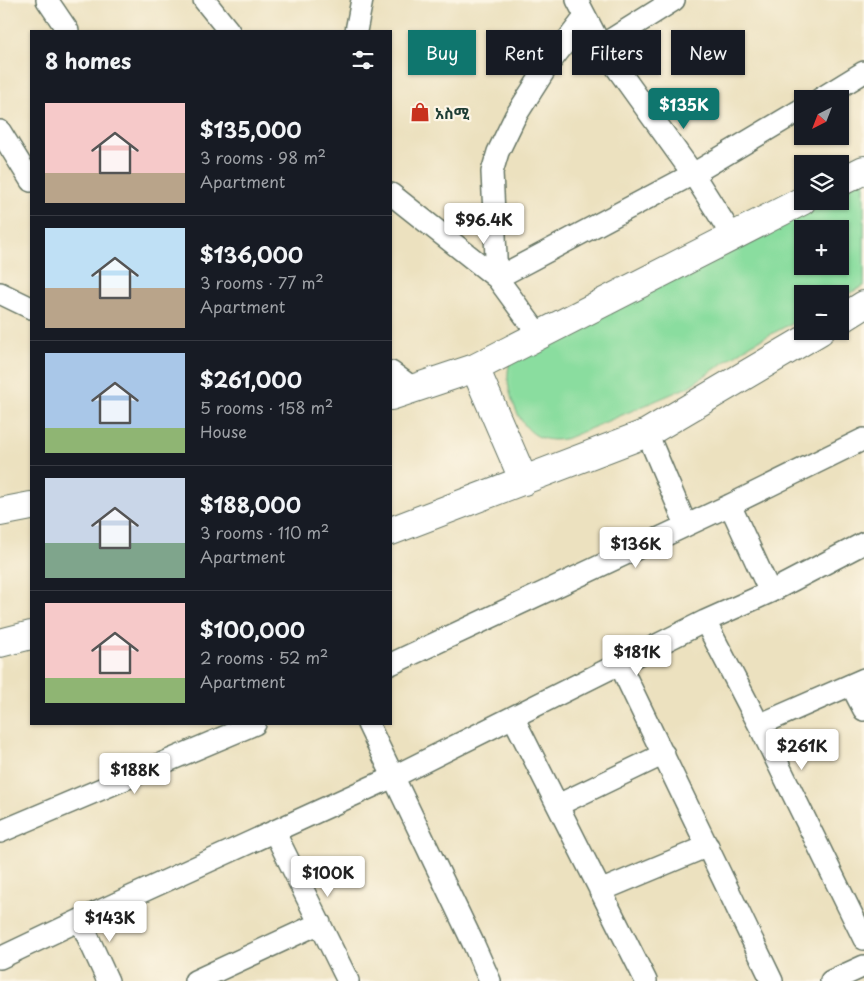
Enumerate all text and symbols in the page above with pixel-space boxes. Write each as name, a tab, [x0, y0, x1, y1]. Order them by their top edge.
chip: Buy	[408, 30, 476, 75]
chip: Rent	[486, 30, 562, 75]
chip: Filters	[572, 30, 661, 75]
chip: New	[671, 30, 745, 75]
text: 8 homes	[45, 44, 131, 76]
icon: filters	[349, 46, 377, 74]
pin: $135K	[649, 88, 719, 130]
north arrow	[794, 90, 849, 145]
map controls	[794, 90, 849, 340]
text: $135K	[659, 92, 709, 116]
shop icon: አስሚ	[409, 101, 431, 123]
place label: አስሚ	[435, 101, 470, 124]
text: $135,000	[200, 113, 302, 145]
icon: home	[85, 123, 145, 183]
text: 3 rooms · 98 m²	[200, 145, 326, 169]
button: layers	[794, 155, 849, 210]
text: Apartment	[200, 169, 285, 193]
pin: $96.4K	[443, 202, 525, 245]
text: $96.4K	[455, 207, 513, 231]
button: +	[794, 220, 849, 275]
text: $136,000	[200, 238, 303, 270]
icon: home	[85, 248, 145, 308]
text: 3 rooms · 77 m²	[200, 270, 324, 294]
button: −	[794, 285, 849, 340]
text: Apartment	[200, 294, 285, 318]
text: $261,000	[200, 363, 302, 395]
icon: home	[85, 373, 145, 433]
text: 5 rooms · 158 m²	[200, 395, 333, 419]
text: House	[200, 419, 247, 443]
text: $188,000	[200, 488, 301, 520]
icon: home	[85, 498, 145, 558]
text: 3 rooms · 110 m²	[200, 520, 329, 544]
pin: $136K	[601, 526, 671, 569]
text: $136K	[611, 531, 661, 555]
text: Apartment	[200, 544, 285, 568]
text: $100,000	[200, 613, 305, 645]
icon: home	[85, 623, 145, 683]
pin: $181K	[602, 634, 672, 677]
text: $181K	[613, 639, 661, 663]
text: 2 rooms · 52 m²	[200, 645, 328, 669]
text: Apartment	[200, 669, 285, 693]
pin: $261K	[767, 728, 837, 771]
text: $261K	[777, 733, 827, 757]
pin: $188K	[100, 752, 170, 795]
text: $188K	[110, 757, 160, 781]
pin: $100K	[293, 856, 363, 898]
text: $100K	[302, 860, 354, 884]
pin: $143K	[75, 900, 145, 943]
text: $143K	[85, 905, 135, 929]

